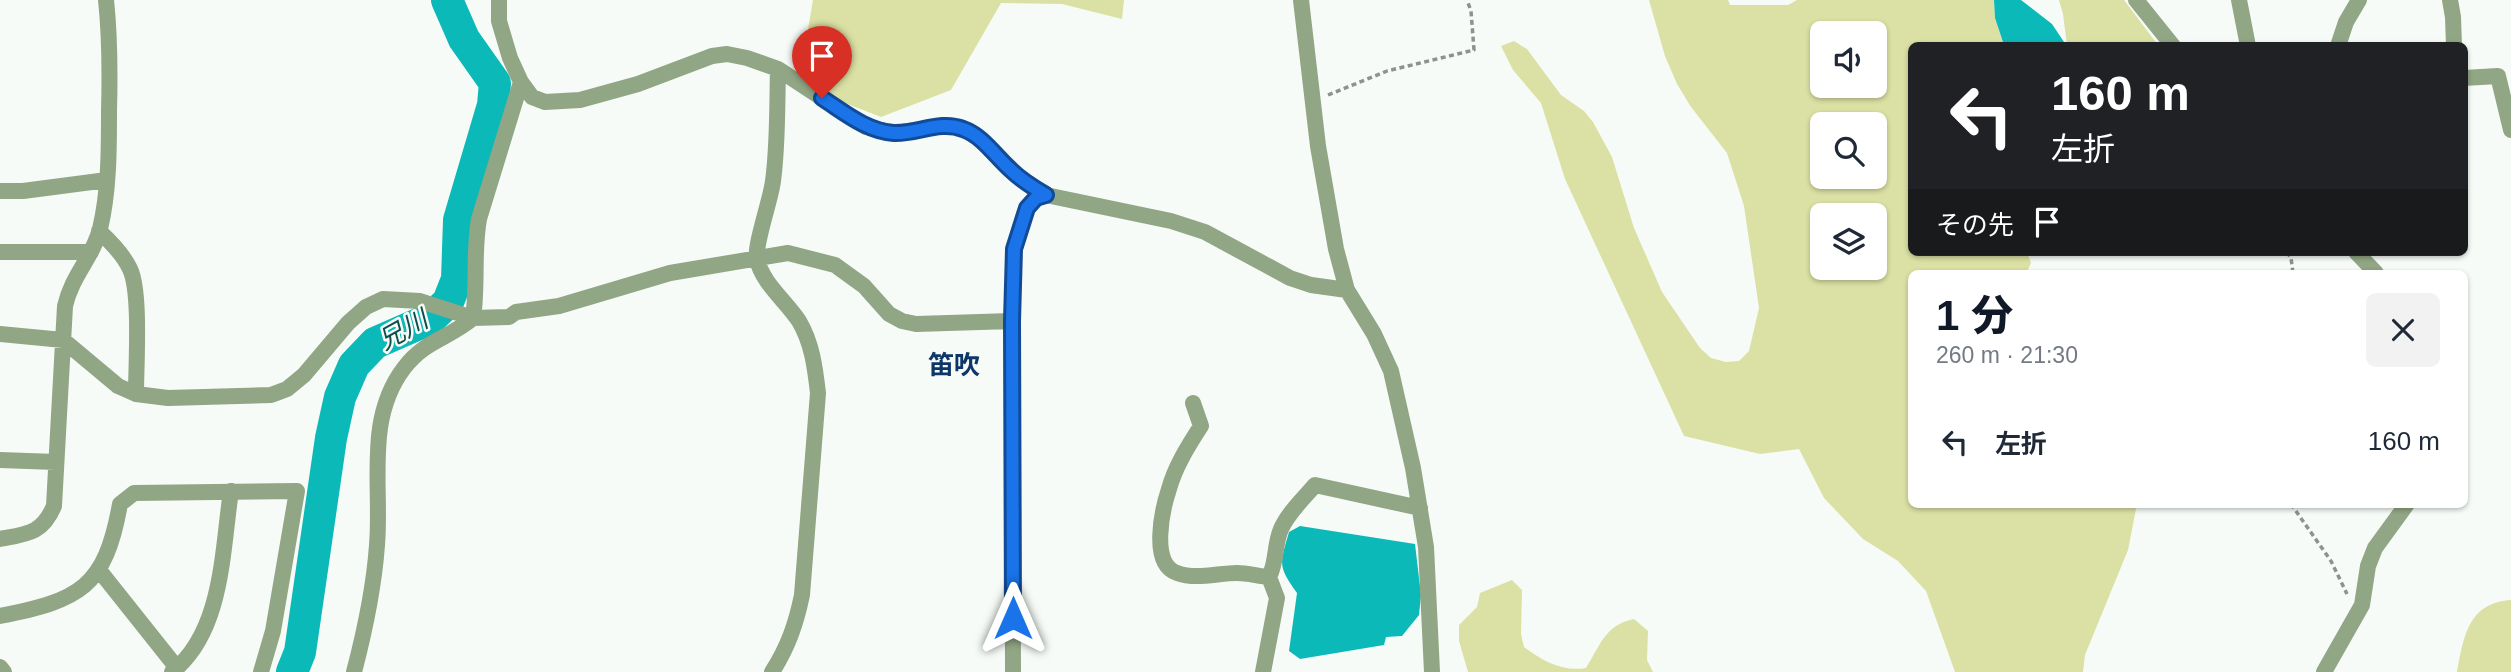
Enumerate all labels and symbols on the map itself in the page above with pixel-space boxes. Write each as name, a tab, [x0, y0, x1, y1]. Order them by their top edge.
pin	[792, 26, 852, 98]
water label: 兄川	[373, 303, 436, 356]
district label: 笛吹	[928, 350, 980, 380]
position arrow	[976, 581, 1050, 655]

